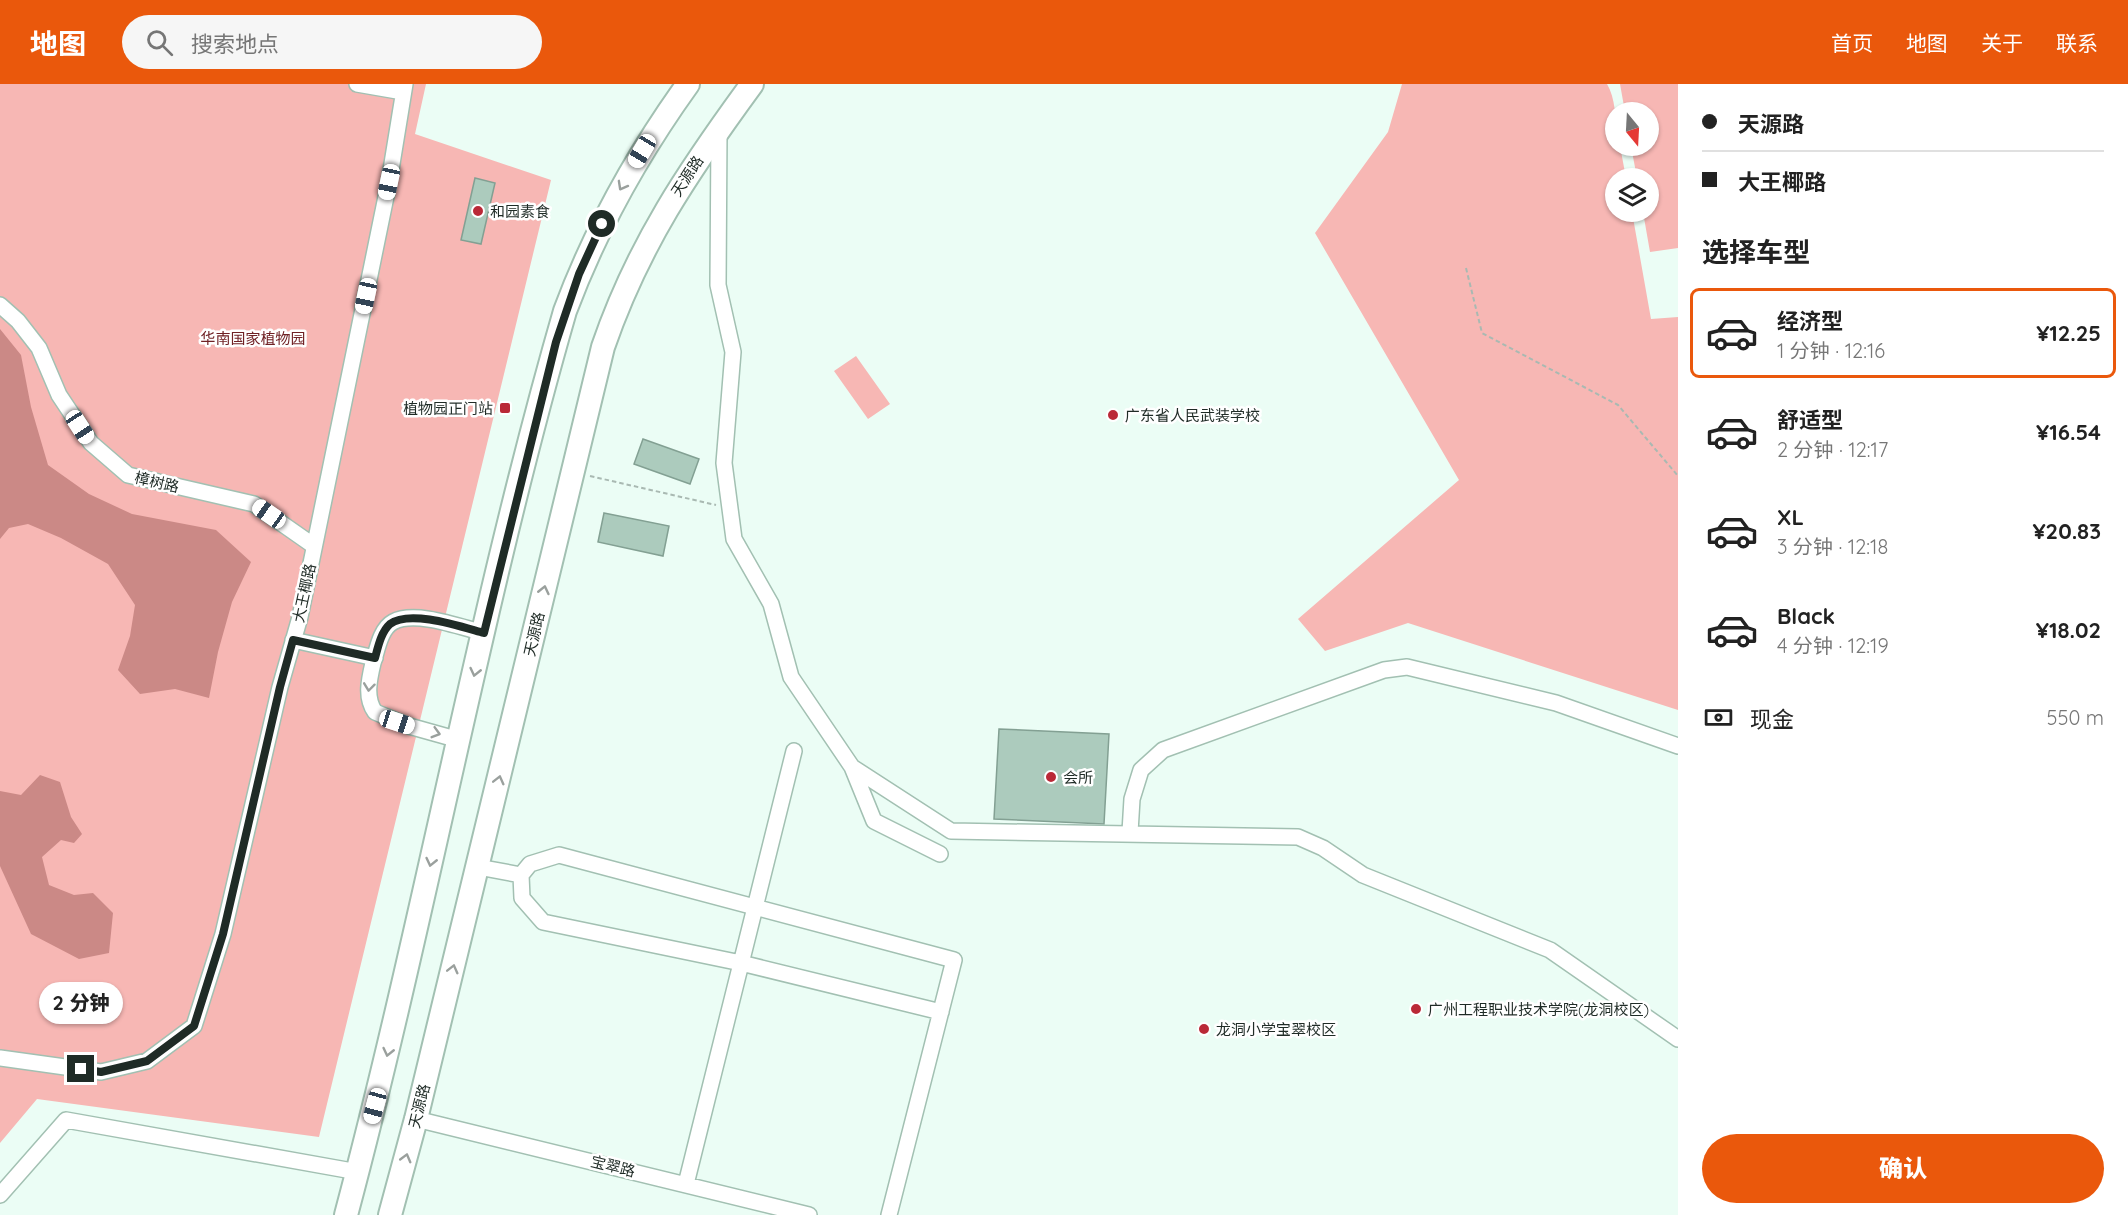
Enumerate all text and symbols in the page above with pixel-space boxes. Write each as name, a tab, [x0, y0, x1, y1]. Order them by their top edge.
search box	[122, 15, 542, 69]
text: 地图	[30, 26, 86, 61]
icon: search	[143, 26, 176, 59]
text: 搜索地点	[191, 30, 279, 58]
text: 首页	[1831, 30, 1873, 56]
text: 地图	[1906, 30, 1948, 56]
text: 关于	[1981, 30, 2023, 56]
text: 联系	[2056, 30, 2098, 56]
north arrow	[1605, 102, 1659, 156]
map controls	[1605, 102, 1659, 222]
text: 天源路	[1738, 110, 1804, 138]
car	[625, 131, 659, 171]
street label: 天源路	[667, 152, 707, 200]
car	[376, 163, 402, 201]
button: layers	[1605, 168, 1659, 222]
text: 大王椰路	[1738, 168, 1826, 196]
one-way arrow	[617, 179, 629, 190]
place label: 和园素食	[490, 202, 550, 221]
marker: 和园素食	[471, 204, 485, 218]
route start	[588, 210, 615, 237]
text: 选择车型	[1702, 235, 1810, 269]
car	[353, 277, 379, 315]
icon: car	[1705, 306, 1759, 360]
text: 经济型	[1777, 307, 1843, 335]
text: ¥12.25	[2036, 319, 2101, 347]
park label: 华南国家植物园	[200, 329, 306, 348]
text: 1 分钟 · 12:16	[1777, 338, 1885, 363]
place label: 植物园正门站	[403, 399, 493, 418]
marker: 植物园正门站	[498, 401, 512, 415]
icon: car	[1705, 405, 1759, 459]
place label: 广东省人民武装学校	[1125, 406, 1260, 425]
text: 舒适型	[1777, 406, 1843, 434]
car	[63, 407, 97, 447]
marker: 广东省人民武装学校	[1106, 408, 1120, 422]
text: ¥16.54	[2036, 418, 2101, 446]
text: 2 分钟 · 12:17	[1777, 437, 1888, 462]
street label: 樟树路	[133, 468, 181, 496]
car	[249, 496, 289, 532]
text: XL	[1777, 503, 1804, 531]
icon: car	[1705, 504, 1759, 558]
text: ¥20.83	[2033, 517, 2101, 545]
text: 3 分钟 · 12:18	[1777, 534, 1888, 559]
street label: 大王椰路	[288, 562, 320, 624]
one-way arrow	[537, 585, 550, 595]
text: Black	[1777, 602, 1835, 630]
icon: car	[1705, 603, 1759, 657]
street label: 天源路	[520, 610, 548, 658]
text: ¥18.02	[2036, 616, 2101, 644]
text: 4 分钟 · 12:19	[1777, 633, 1889, 658]
one-way arrow	[469, 667, 482, 677]
one-way arrow	[364, 682, 376, 691]
icon: cash	[1702, 701, 1735, 734]
text: 现金	[1750, 705, 1794, 733]
text: 550 m	[2047, 705, 2104, 730]
car	[377, 708, 417, 736]
one-way arrow	[431, 726, 441, 739]
place label: 会所	[1063, 768, 1093, 787]
marker: 会所	[1044, 770, 1058, 784]
one-way arrow	[491, 775, 504, 785]
one-way arrow	[425, 857, 438, 867]
one-way arrow	[445, 965, 458, 975]
callout: 2 分钟	[39, 982, 123, 1024]
text: 2 分钟	[53, 990, 109, 1015]
place label: 广州工程职业技术学院(龙洞校区)	[1428, 1000, 1649, 1019]
marker: 广州工程职业技术学院(龙洞校区)	[1409, 1002, 1423, 1016]
place label: 龙洞小学宝翠校区	[1216, 1020, 1336, 1039]
marker: 龙洞小学宝翠校区	[1197, 1022, 1211, 1036]
one-way arrow	[382, 1047, 395, 1057]
route end	[67, 1055, 94, 1082]
street label: 天源路	[404, 1082, 434, 1130]
car	[362, 1086, 388, 1126]
button: 确认	[1702, 1134, 2104, 1203]
street label: 宝翠路	[589, 1151, 637, 1181]
one-way arrow	[398, 1154, 411, 1164]

